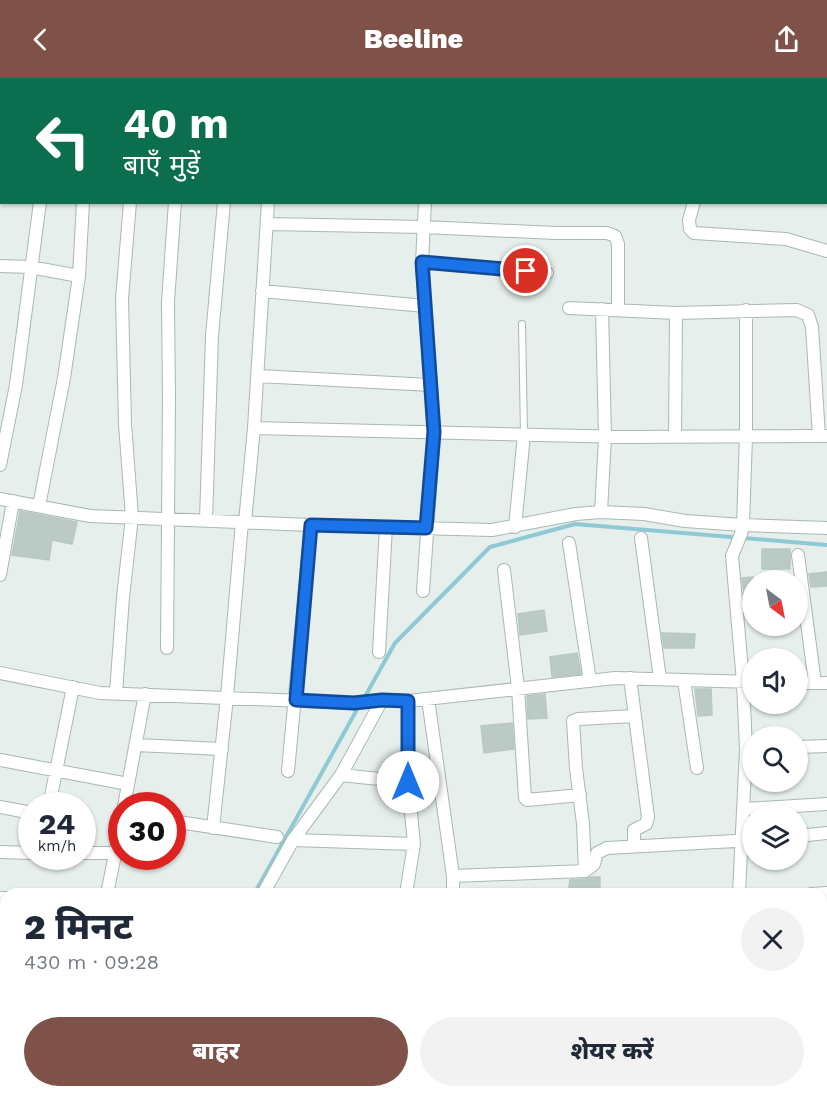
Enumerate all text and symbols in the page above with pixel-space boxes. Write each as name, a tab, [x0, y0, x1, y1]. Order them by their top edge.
icon: back	[24, 23, 57, 56]
text: Beeline	[364, 23, 463, 55]
icon: share	[770, 23, 803, 56]
text: 40 m	[123, 99, 229, 148]
icon: left	[24, 102, 102, 180]
text: बाएँ मुड़ें	[123, 149, 200, 181]
pin	[500, 245, 551, 296]
icon: arrive	[509, 254, 542, 287]
north arrow	[742, 570, 808, 636]
map controls	[742, 570, 808, 870]
button: sound	[742, 648, 808, 714]
button: search	[742, 726, 808, 792]
position arrow	[376, 750, 440, 814]
speed limit sign: 30	[108, 792, 186, 870]
button: layers	[742, 804, 808, 870]
text: 24	[39, 806, 75, 841]
text: km/h	[38, 837, 76, 855]
text: 2 मिनट	[24, 906, 133, 948]
button: close	[741, 908, 804, 971]
text: 430 m · 09:28	[24, 950, 159, 974]
button: बाहर	[24, 1017, 408, 1086]
button: शेयर करें	[420, 1017, 804, 1086]

